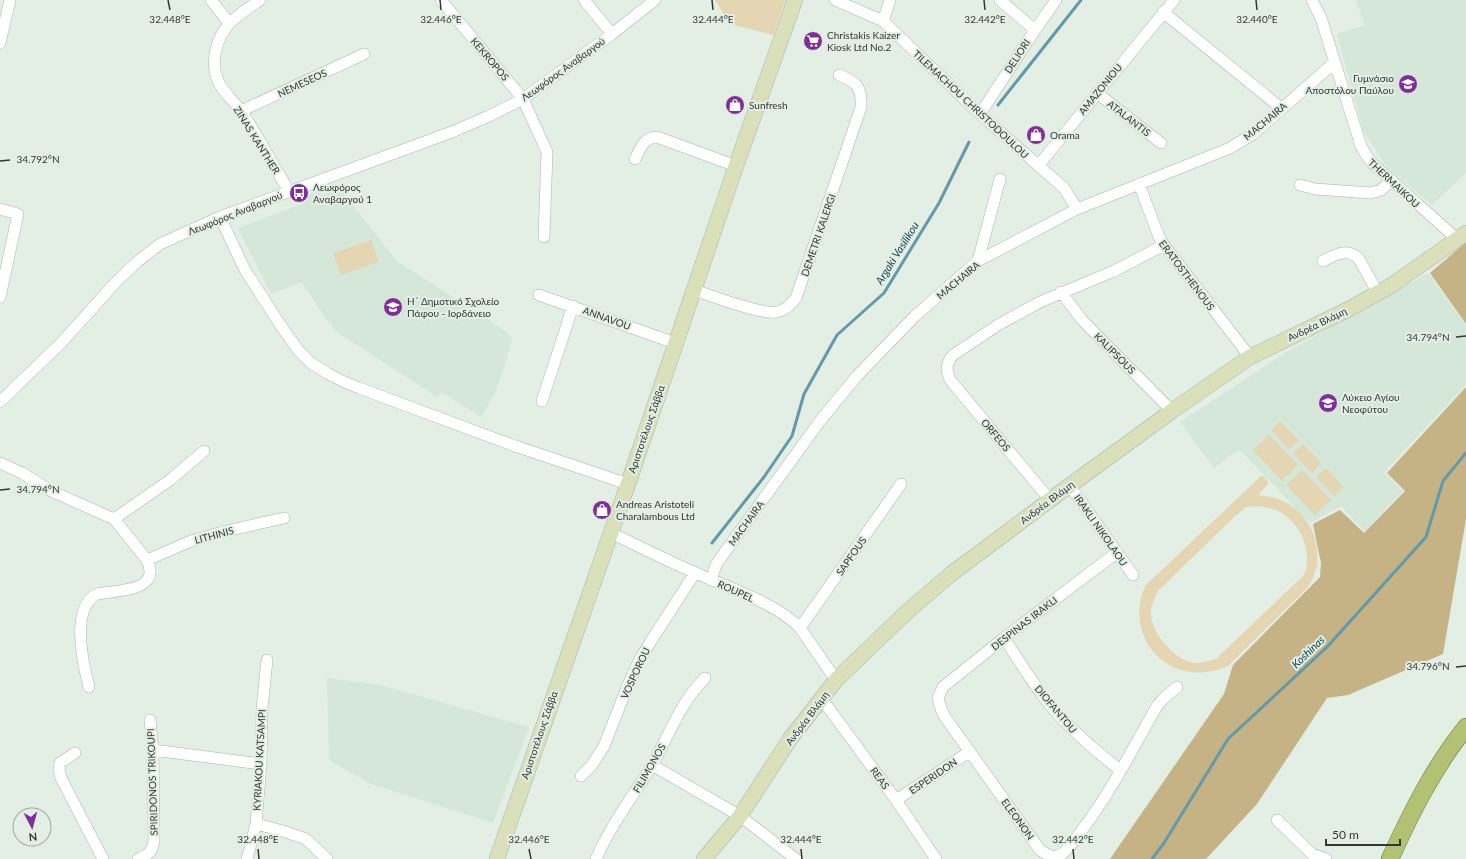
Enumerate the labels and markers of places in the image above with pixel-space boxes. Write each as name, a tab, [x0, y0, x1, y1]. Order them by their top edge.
place label: Christakis Kaizer Kiosk Ltd No.2	[827, 29, 900, 53]
supermarket icon: Christakis Kaizer Kiosk Ltd No.2	[802, 30, 824, 52]
place label: Γυμνάσιο Αποστόλου Παύλου	[1305, 72, 1394, 96]
school or university icon: Γυμνάσιο Αποστόλου Παύλου	[1397, 73, 1419, 95]
shop icon: Sunfresh	[724, 94, 746, 116]
place label: Sunfresh	[749, 99, 788, 111]
shop icon: Orama	[1025, 124, 1047, 146]
place label: Orama	[1050, 129, 1080, 141]
place label: Λεωφόρος Αναβαργού 1	[313, 181, 372, 205]
bus stop icon: Λεωφόρος Αναβαργού 1	[288, 182, 310, 204]
place label: Η΄ Δημοτικό Σχολείο Πάφου - Ιορδάνειο	[407, 295, 500, 319]
school or university icon: Η΄ Δημοτικό Σχολείο Πάφου - Ιορδάνειο	[382, 296, 404, 318]
place label: Λύκειο Αγίου Νεοφύτου	[1342, 391, 1400, 415]
school or university icon: Λύκειο Αγίου Νεοφύτου	[1317, 392, 1339, 414]
place label: Andreas Aristoteli Charalambous Ltd	[616, 498, 695, 522]
shop icon: Andreas Aristoteli Charalambous Ltd	[591, 499, 613, 521]

